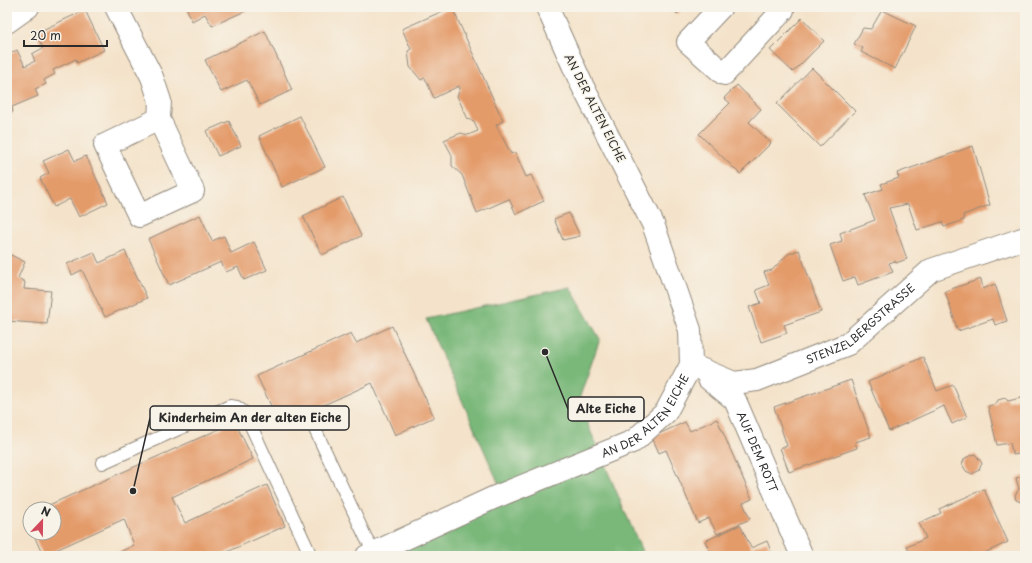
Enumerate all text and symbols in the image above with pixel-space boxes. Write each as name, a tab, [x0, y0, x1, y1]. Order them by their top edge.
scale bar	[24, 22, 107, 48]
text: 20 m	[30, 26, 61, 44]
street label: AN DER ALTEN EICHE	[561, 51, 630, 165]
street label: STENZELBERGSTRASSE	[803, 279, 918, 368]
street label: AN DER ALTEN EICHE	[598, 371, 693, 461]
callout: Alte Eiche	[568, 397, 644, 421]
text: Alte Eiche	[576, 399, 636, 417]
callout: Kinderheim An der alten Eiche	[150, 406, 349, 430]
text: Kinderheim An der alten Eiche	[159, 408, 342, 426]
street label: AUF DEM ROTT	[733, 409, 783, 495]
north arrow	[22, 501, 62, 541]
text: N	[39, 502, 53, 521]

